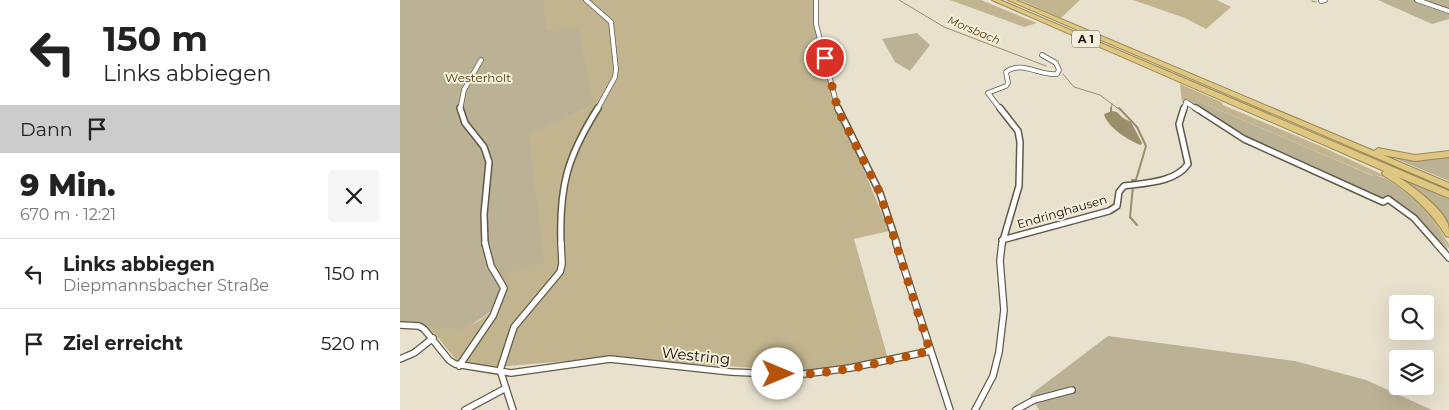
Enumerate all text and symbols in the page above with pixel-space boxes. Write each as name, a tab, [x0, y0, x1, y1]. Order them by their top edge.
water label: Morsbach	[946, 13, 1002, 47]
text: 150 m	[103, 17, 208, 60]
icon: left	[20, 20, 85, 85]
road number: A 1	[1072, 30, 1100, 48]
pin	[804, 37, 846, 79]
icon: arrive	[811, 44, 839, 72]
text: Links abbiegen	[103, 60, 271, 87]
park label: Westerholt	[445, 70, 511, 85]
icon: arrive	[83, 115, 111, 143]
text: Dann	[20, 118, 73, 141]
text: 9 Min.	[20, 167, 116, 204]
button: close	[328, 170, 380, 222]
street label: Endringhausen	[1015, 191, 1109, 232]
text: 670 m · 12:21	[20, 205, 116, 224]
text: Links abbiegen	[63, 253, 215, 276]
icon: left	[20, 260, 48, 288]
text: 150 m	[325, 262, 380, 285]
text: Diepmannsbacher Straße	[63, 276, 269, 295]
map controls	[1389, 295, 1434, 395]
button: search	[1389, 295, 1434, 340]
icon: arrive	[20, 330, 48, 358]
text: Ziel erreicht	[63, 332, 183, 355]
text: 520 m	[321, 332, 380, 355]
street label: Westring	[661, 342, 731, 369]
position arrow	[751, 347, 803, 399]
button: layers	[1389, 350, 1434, 395]

